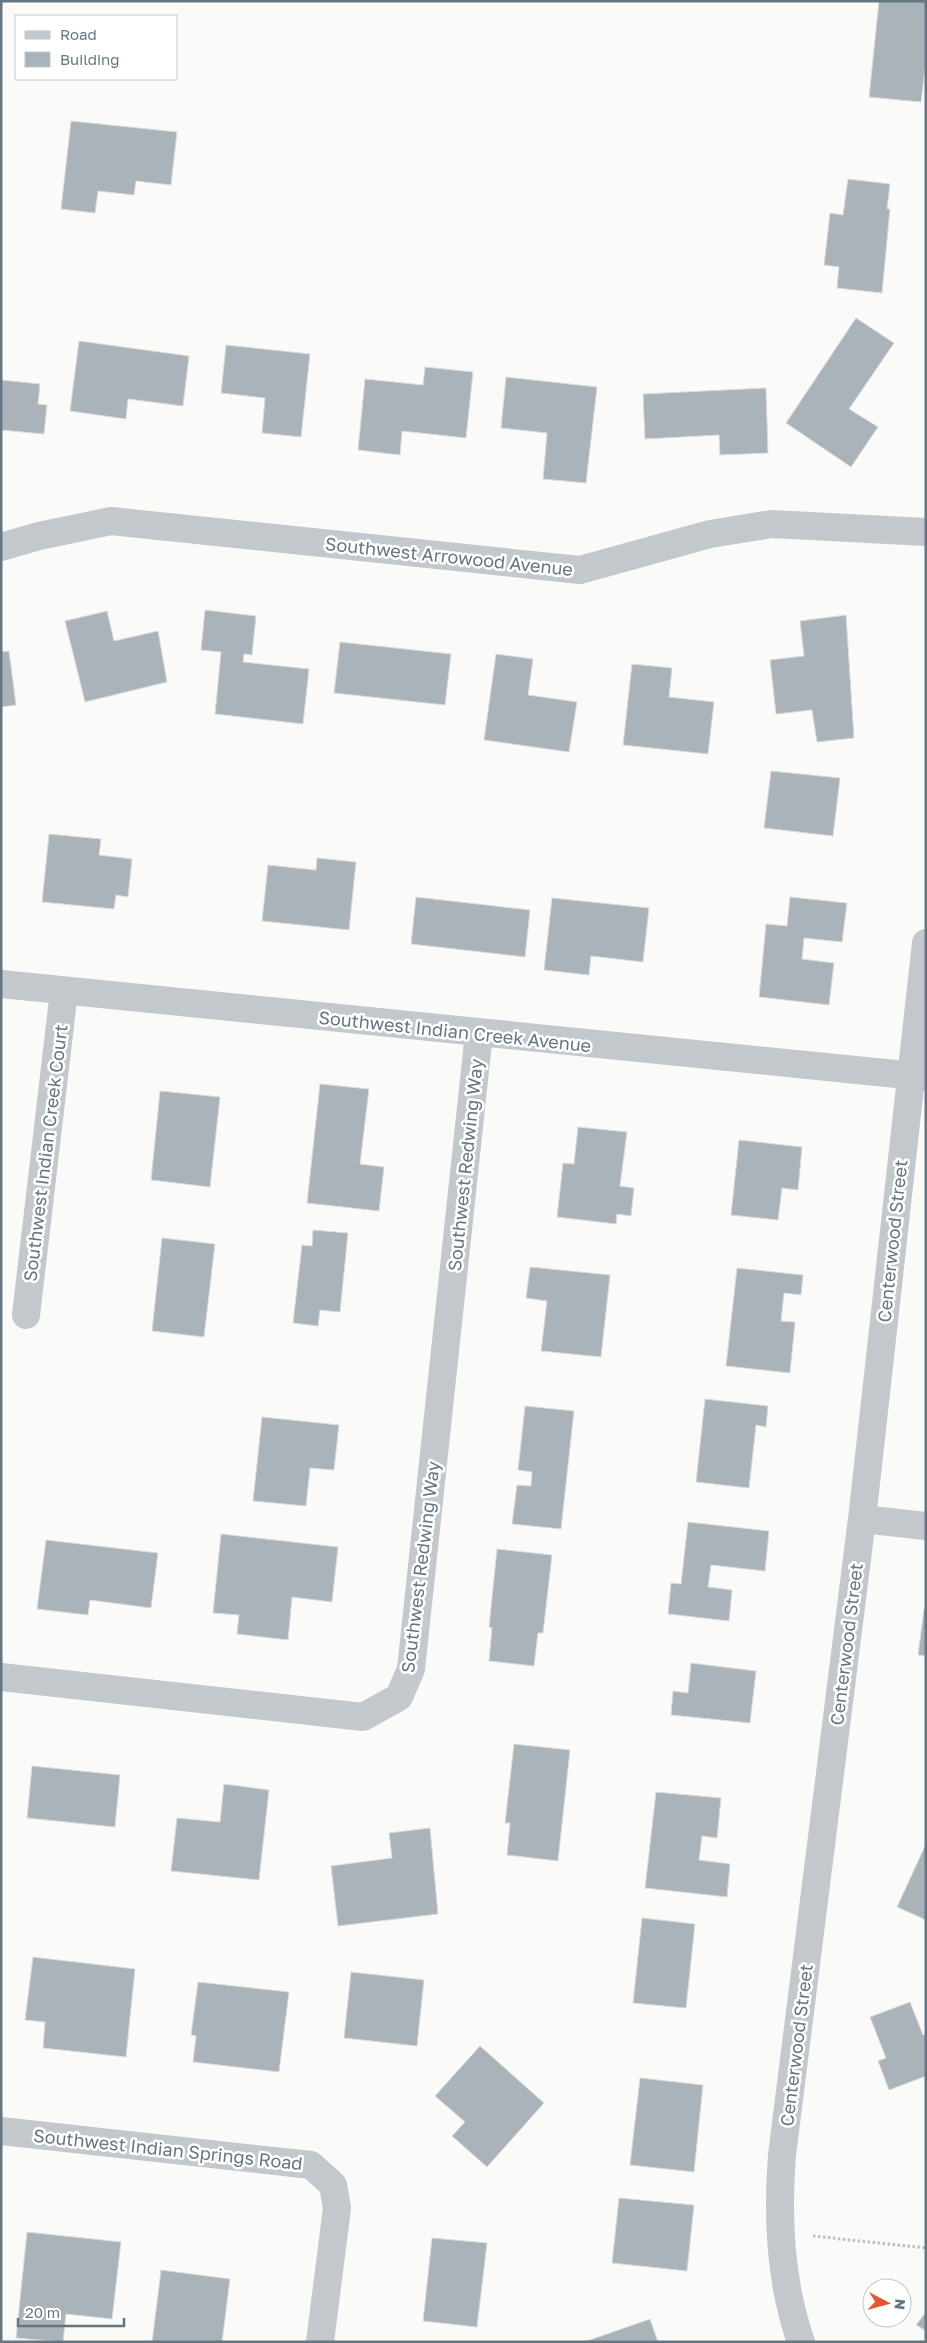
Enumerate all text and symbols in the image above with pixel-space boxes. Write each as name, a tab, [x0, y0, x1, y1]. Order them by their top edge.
legend	[15, 15, 178, 80]
text: Road	[60, 25, 97, 43]
text: Building	[60, 50, 120, 68]
street label: Southwest Arrowood Avenue	[324, 532, 574, 580]
street label: Southwest Indian Creek Avenue	[318, 1006, 592, 1056]
street label: Southwest Indian Creek Court	[18, 1023, 72, 1283]
street label: Southwest Redwing Way	[443, 1058, 487, 1272]
street label: Centerwood Street	[873, 1159, 911, 1323]
street label: Southwest Redwing Way	[396, 1460, 444, 1674]
street label: Centerwood Street	[825, 1562, 867, 1726]
street label: Centerwood Street	[775, 1963, 817, 2127]
street label: Southwest Indian Springs Road	[32, 2124, 304, 2174]
north arrow	[862, 2278, 912, 2328]
scale bar	[18, 2296, 124, 2328]
text: N	[891, 2298, 909, 2311]
text: 20 m	[25, 2303, 60, 2321]

